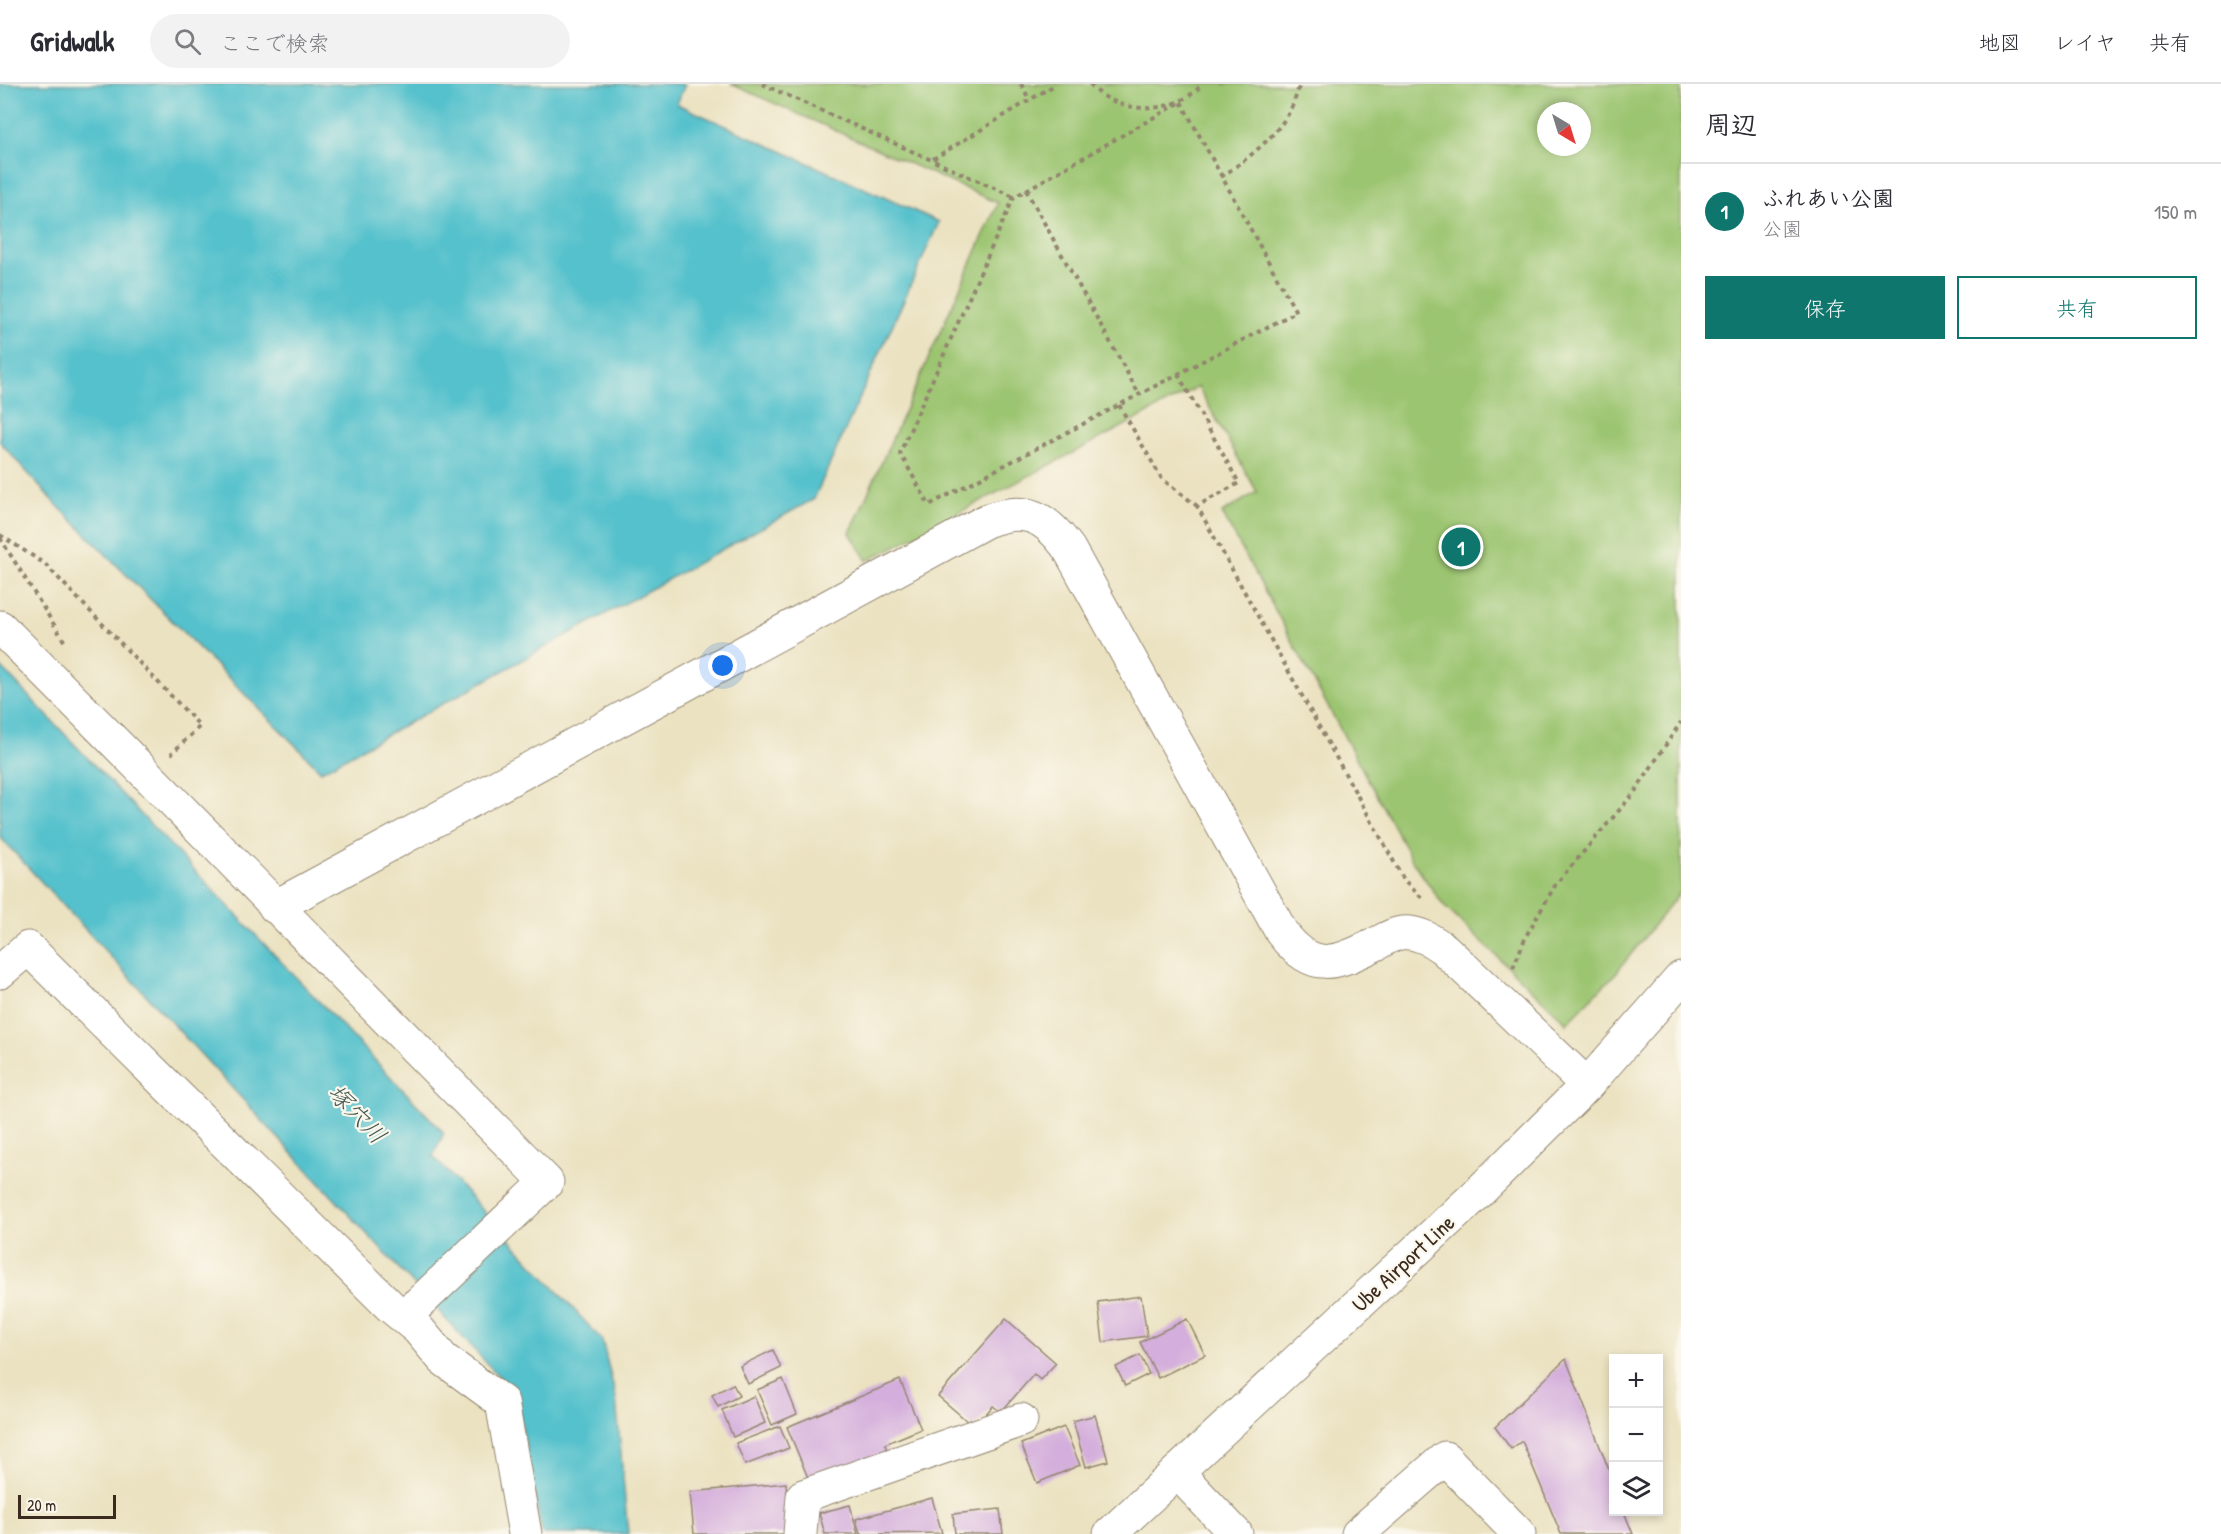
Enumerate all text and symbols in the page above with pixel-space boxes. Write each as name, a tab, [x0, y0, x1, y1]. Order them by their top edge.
search box	[150, 14, 570, 68]
text: Gridwalk	[30, 22, 114, 60]
icon: search	[171, 25, 204, 58]
text: ここで検索	[219, 28, 329, 58]
text: 地図	[1979, 28, 2021, 57]
text: レイヤ	[2054, 28, 2116, 57]
text: 共有	[2149, 28, 2191, 57]
north arrow	[1537, 102, 1591, 156]
text: 周辺	[1705, 107, 1757, 142]
text: ふれあい公園	[1762, 183, 1894, 213]
text: 1	[1721, 198, 1728, 225]
text: 150 m	[2154, 198, 2197, 225]
text: 公園	[1762, 215, 1802, 242]
button: 保存	[1705, 276, 1945, 339]
button: 共有	[1957, 276, 2197, 339]
pin: 1	[1442, 524, 1480, 570]
your location	[708, 651, 737, 680]
water label: 塚穴川	[321, 1076, 394, 1150]
street label: Ube Airport Line	[1345, 1207, 1461, 1318]
map controls	[1609, 1354, 1663, 1516]
button: +	[1609, 1354, 1663, 1408]
button: −	[1609, 1408, 1663, 1462]
button: layers	[1609, 1462, 1663, 1516]
scale bar	[18, 1492, 116, 1520]
text: 20 m	[27, 1494, 56, 1516]

